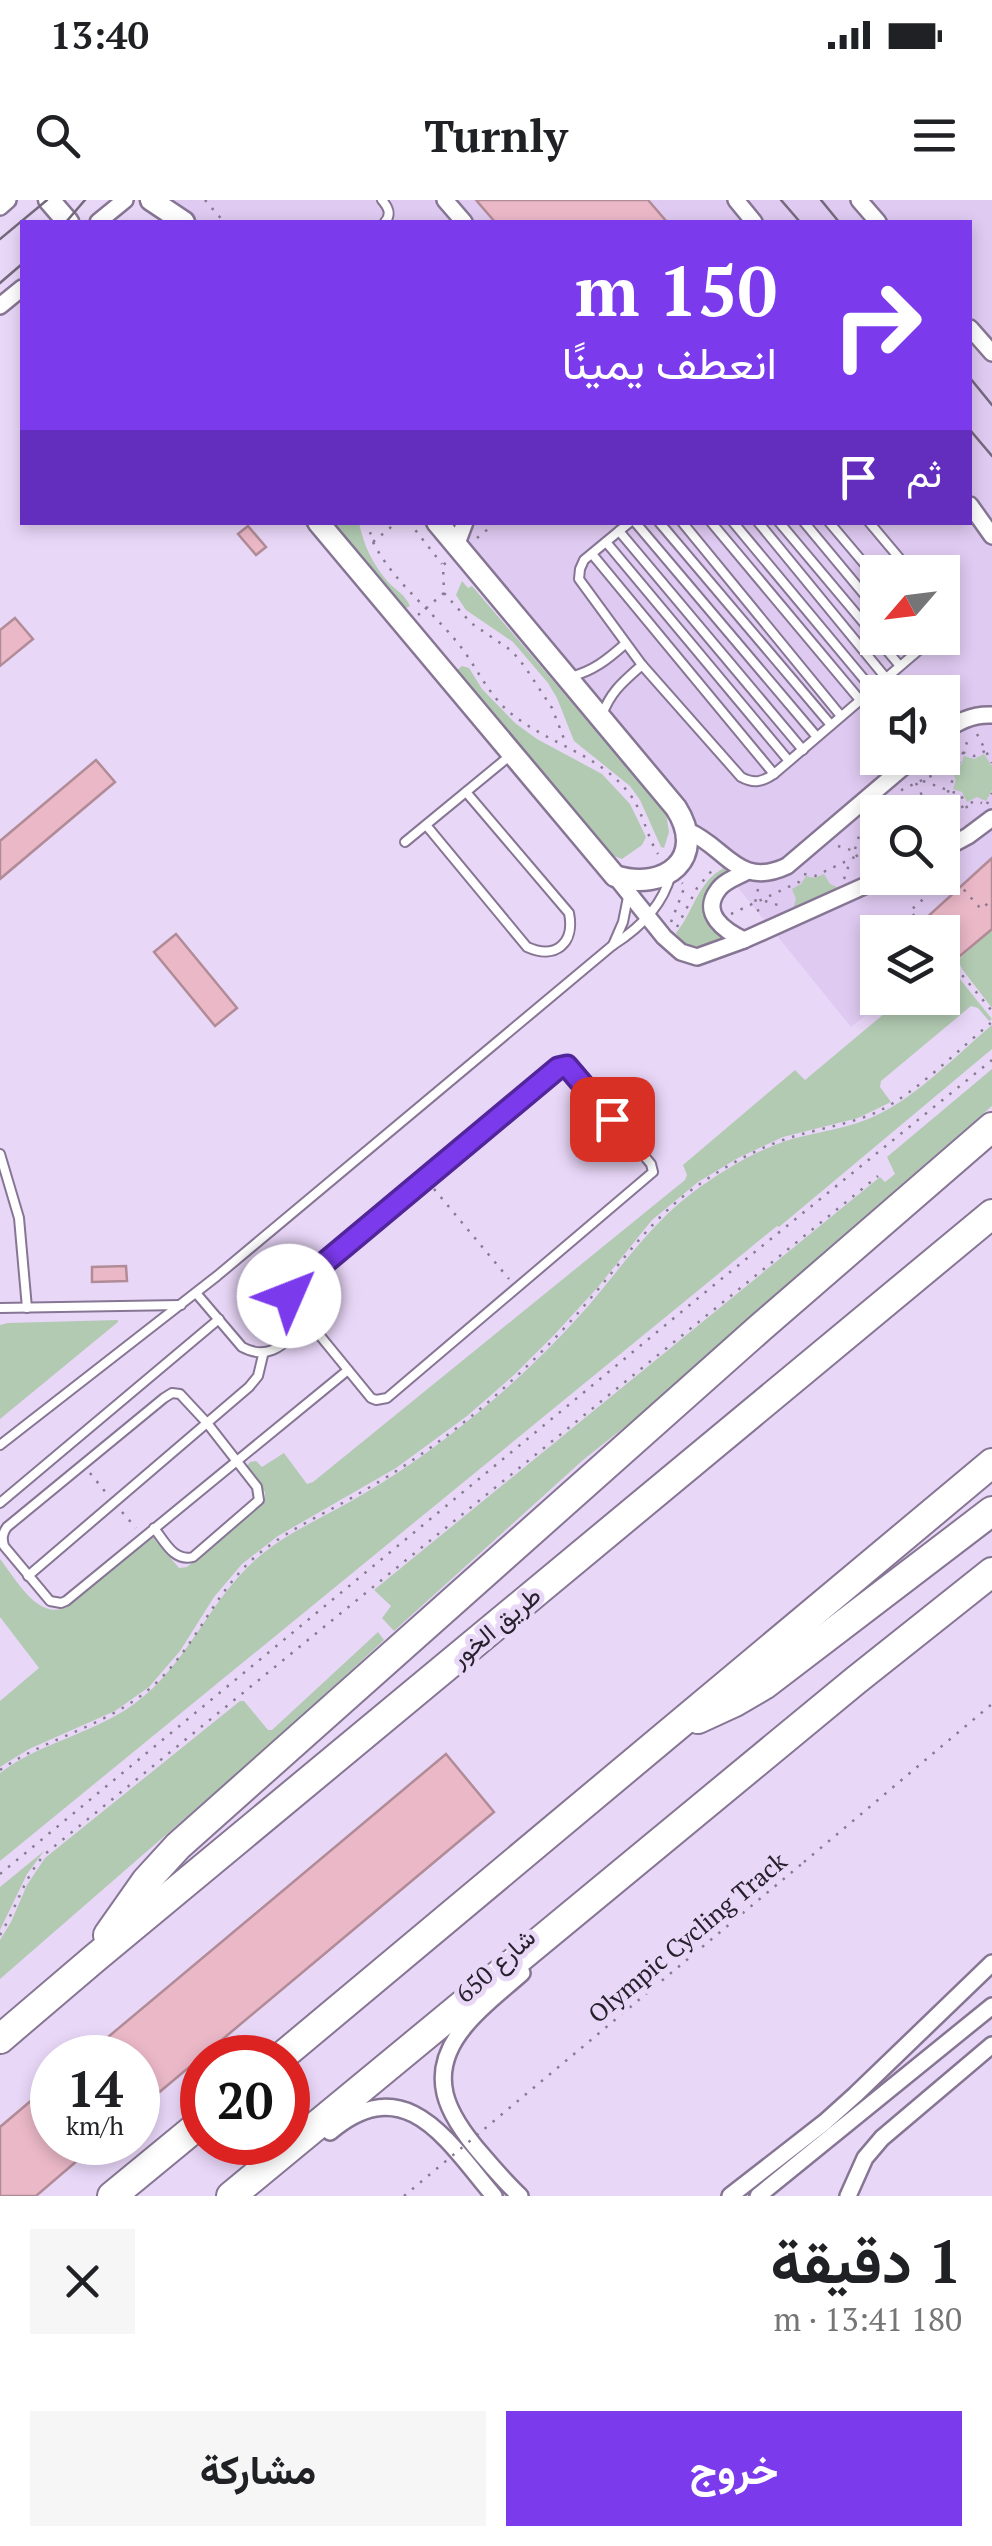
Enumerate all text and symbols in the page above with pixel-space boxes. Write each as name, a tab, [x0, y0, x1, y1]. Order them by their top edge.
text: 13:40	[50, 10, 149, 60]
text: Turnly	[424, 105, 568, 165]
icon: search	[30, 108, 85, 163]
icon: menu	[907, 108, 962, 163]
text: 150 m	[575, 243, 777, 336]
icon: right	[812, 260, 942, 390]
text: انعطف يمينًا	[562, 332, 777, 392]
text: ثم	[906, 448, 942, 498]
icon: arrive	[831, 450, 886, 505]
north arrow	[860, 555, 960, 655]
map controls	[860, 555, 960, 1015]
button: sound	[860, 675, 960, 775]
button: search	[860, 795, 960, 895]
button: layers	[860, 915, 960, 1015]
pin	[570, 1077, 655, 1162]
icon: arrive	[585, 1092, 640, 1147]
position arrow	[237, 1244, 341, 1348]
street label: طريق الخور	[442, 1578, 547, 1674]
street label: Olympic Cycling Track	[581, 1844, 793, 2030]
street label: شارع 650	[448, 1921, 543, 2010]
speed limit sign: 20	[180, 2035, 310, 2165]
text: 14	[67, 2055, 123, 2121]
text: km/h	[66, 2109, 124, 2142]
text: 1 دقيقة	[770, 2221, 962, 2300]
button: close	[30, 2229, 135, 2334]
text: 180 m · 13:41	[774, 2298, 962, 2340]
button: مشاركة	[30, 2411, 486, 2526]
button: خروج	[506, 2411, 962, 2526]

